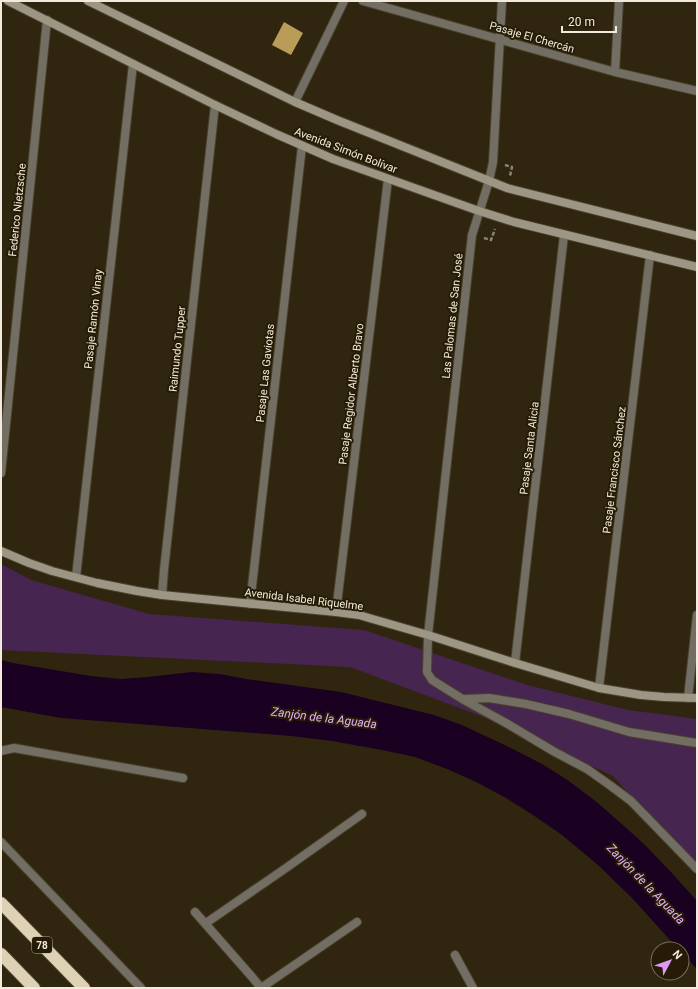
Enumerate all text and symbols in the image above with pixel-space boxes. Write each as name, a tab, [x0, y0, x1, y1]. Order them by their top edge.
scale bar	[562, 8, 616, 34]
text: 20 m	[568, 15, 595, 29]
street label: Pasaje El Chercán	[488, 19, 576, 56]
street label: Avenida Simón Bolívar	[293, 125, 399, 176]
street label: Federico Nietzsche	[6, 163, 29, 257]
street label: Las Palomas de San José	[439, 253, 466, 379]
street label: Pasaje Ramón Vinay	[82, 268, 105, 369]
street label: Raimundo Tupper	[167, 305, 188, 393]
street label: Pasaje Las Gaviotas	[254, 323, 277, 423]
street label: Pasaje Regidor Alberto Bravo	[336, 323, 367, 465]
street label: Pasaje Santa Alicia	[517, 401, 542, 495]
street label: Pasaje Francisco Sánchez	[600, 405, 629, 534]
street label: Avenida Isabel Riquelme	[244, 586, 364, 613]
water label: Zanjón de la Aguada	[269, 704, 378, 731]
water label: Zanjón de la Aguada	[603, 840, 688, 927]
road number: 78	[32, 937, 52, 953]
north arrow	[650, 941, 690, 981]
text: N	[670, 948, 685, 962]

